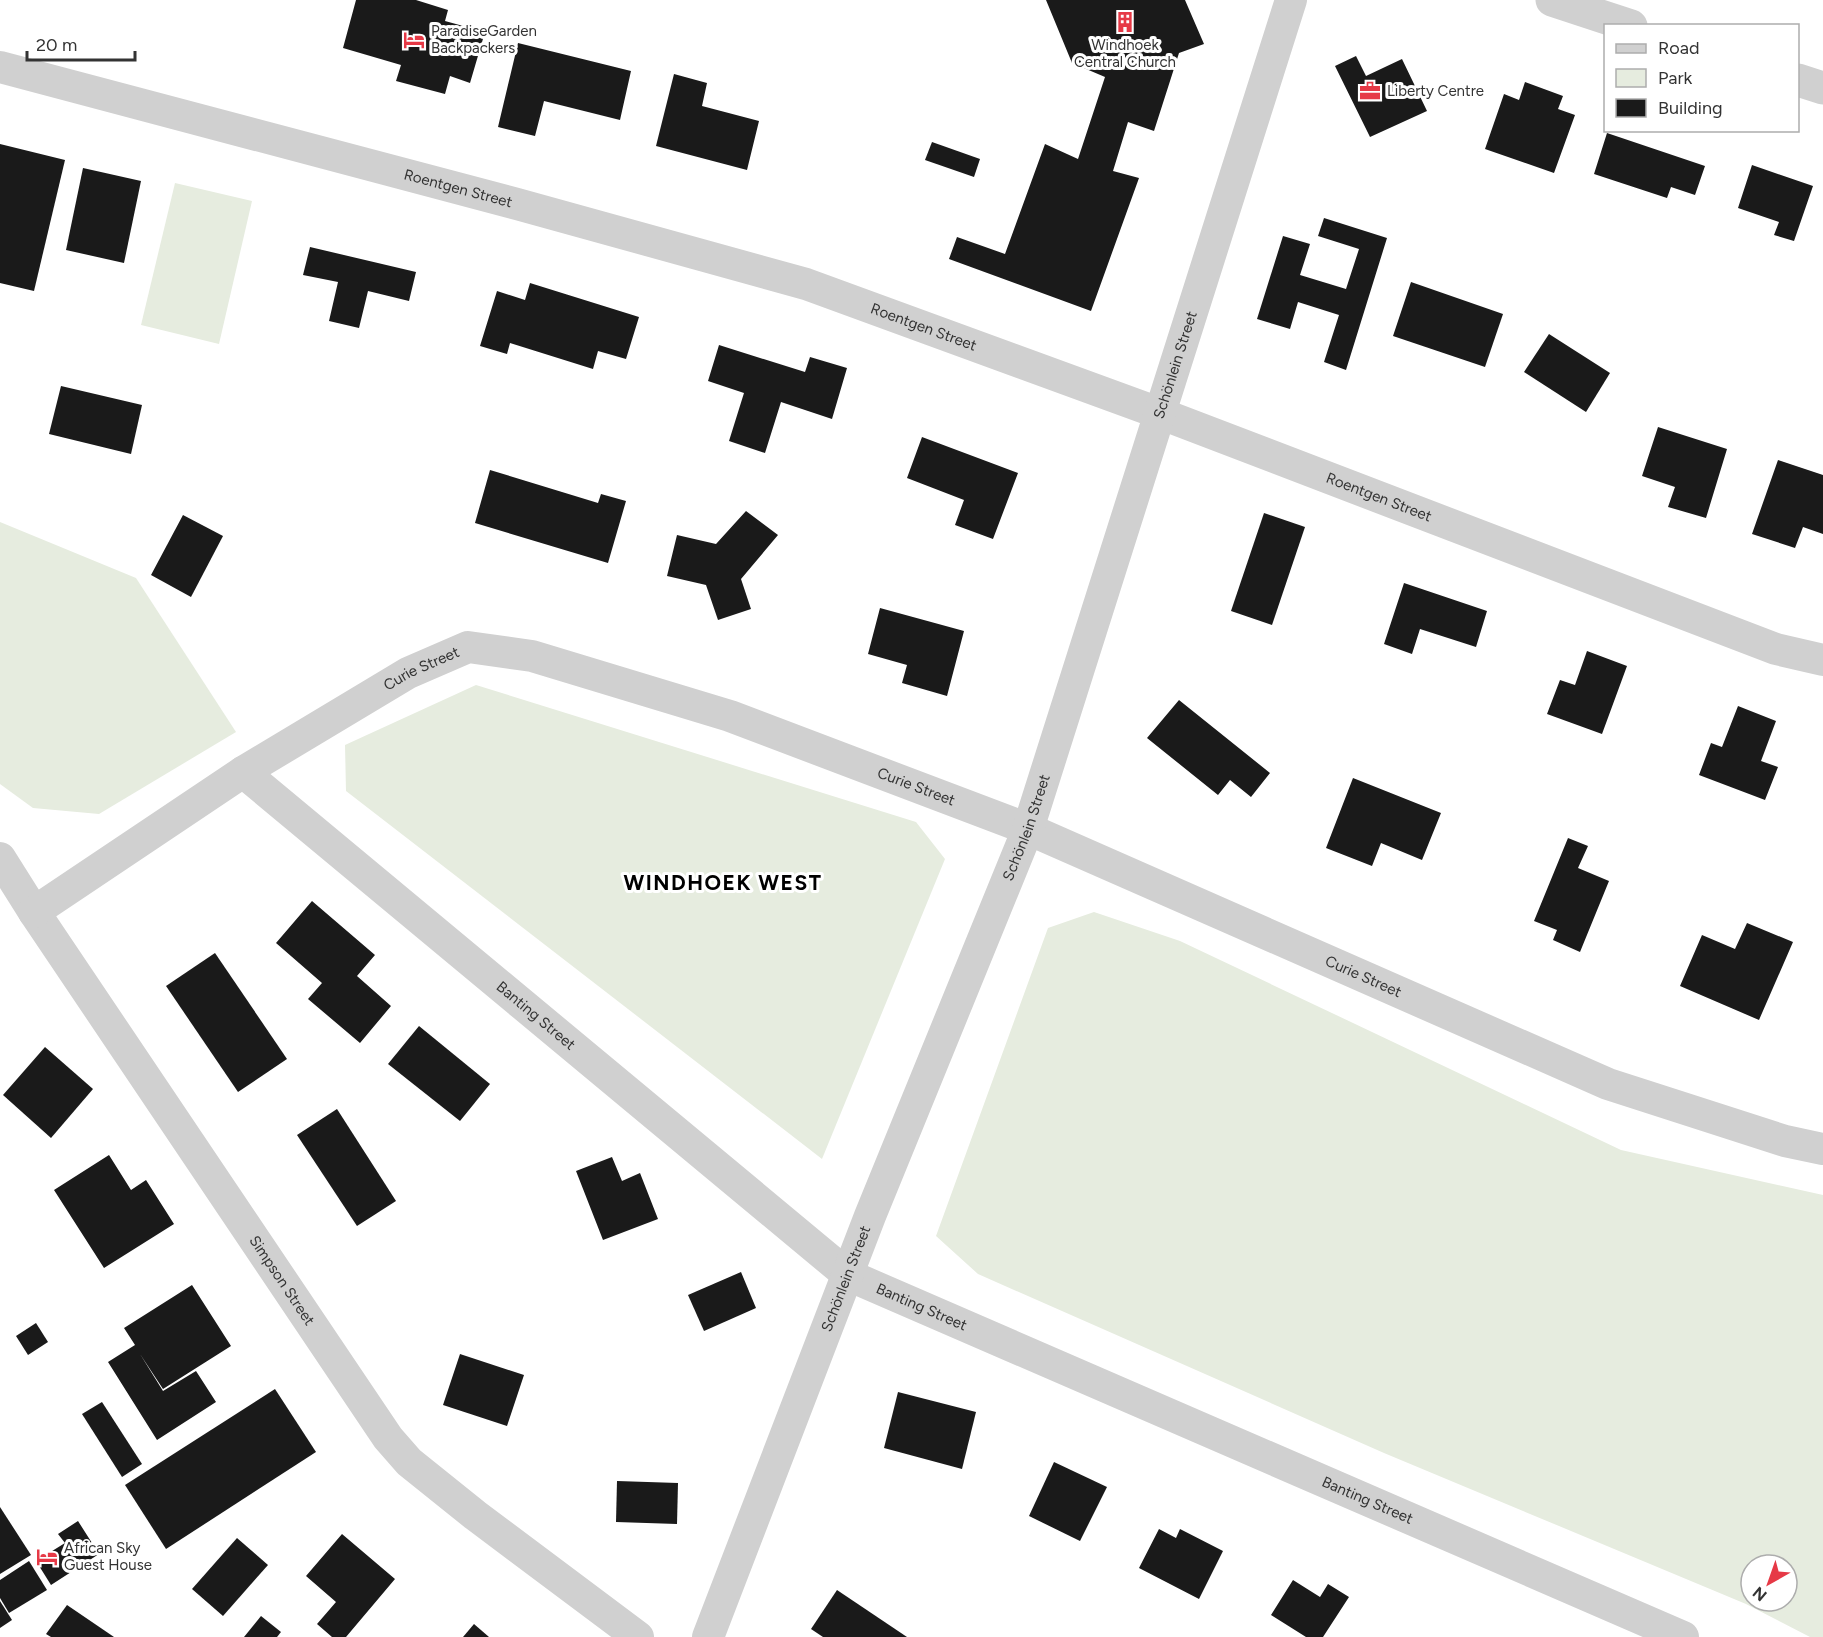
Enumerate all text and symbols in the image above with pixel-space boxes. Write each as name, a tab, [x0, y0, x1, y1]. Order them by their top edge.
building icon: Windhoek Central Church	[1113, 10, 1137, 34]
place label: ParadiseGarden Backpackers	[431, 22, 537, 57]
scale bar	[27, 24, 135, 62]
legend	[1604, 24, 1799, 132]
hotel icon: ParadiseGarden Backpackers	[402, 28, 426, 52]
text: 20 m	[36, 34, 77, 56]
place label: Windhoek Central Church	[1074, 36, 1176, 71]
text: Road	[1658, 37, 1699, 59]
text: Park	[1658, 67, 1693, 89]
office icon: Liberty Centre	[1358, 79, 1382, 103]
place label: Liberty Centre	[1387, 82, 1484, 100]
text: Building	[1658, 97, 1723, 119]
street label: Roentgen Street	[402, 165, 515, 211]
street label: Roentgen Street	[868, 299, 979, 355]
street label: Schönlein Street	[1150, 309, 1201, 421]
street label: Roentgen Street	[1324, 469, 1434, 526]
street label: Curie Street	[380, 643, 462, 695]
street label: Curie Street	[875, 764, 958, 810]
street label: Schönlein Street	[999, 772, 1054, 883]
district label: WINDHOEK WEST	[624, 870, 822, 895]
street label: Curie Street	[1322, 952, 1405, 1001]
street label: Banting Street	[493, 978, 579, 1054]
street label: Schönlein Street	[817, 1223, 875, 1334]
street label: Simpson Street	[245, 1232, 319, 1329]
street label: Banting Street	[873, 1279, 970, 1335]
street label: Banting Street	[1319, 1473, 1416, 1528]
place label: African Sky Guest House	[64, 1539, 152, 1574]
hotel icon: African Sky Guest House	[35, 1545, 59, 1569]
north arrow	[1739, 1553, 1799, 1613]
text: N	[1749, 1583, 1771, 1605]

